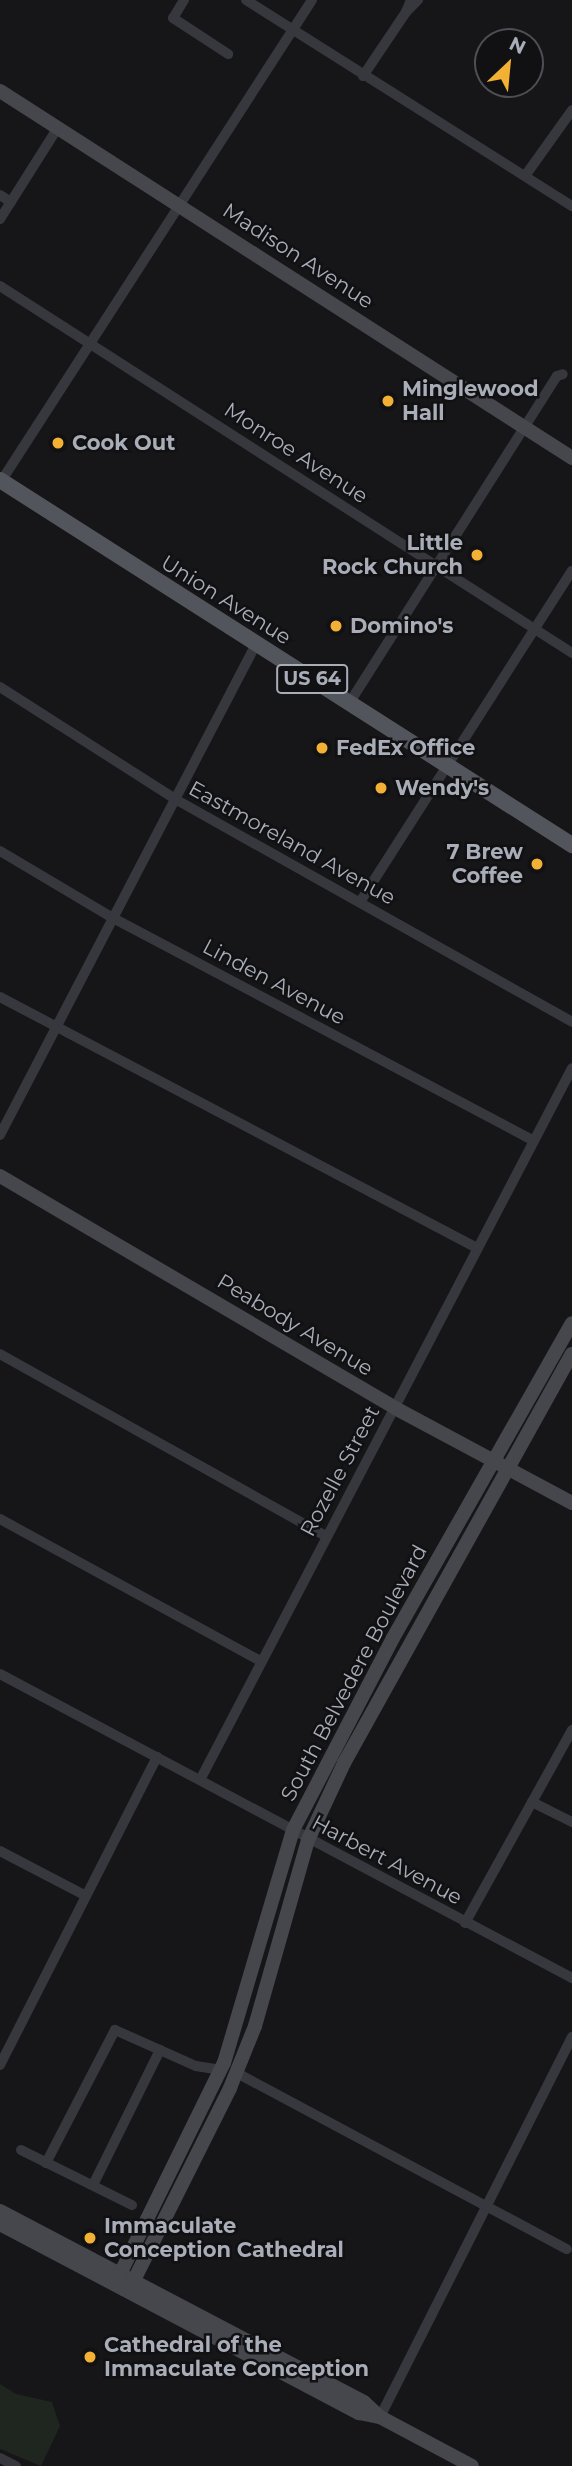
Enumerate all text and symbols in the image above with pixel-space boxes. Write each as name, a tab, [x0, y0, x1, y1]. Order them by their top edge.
north arrow	[474, 28, 544, 98]
text: N	[506, 32, 529, 59]
street label: Madison Avenue	[218, 198, 378, 314]
place label: Minglewood Hall	[402, 376, 538, 426]
marker: Minglewood Hall	[380, 393, 396, 409]
street label: Monroe Avenue	[219, 397, 373, 509]
place label: Cook Out	[72, 430, 175, 456]
marker: Cook Out	[50, 435, 66, 451]
place label: Little Rock Church	[322, 530, 463, 580]
marker: Little Rock Church	[469, 547, 485, 563]
street label: Union Avenue	[156, 550, 296, 650]
place label: Domino's	[350, 613, 453, 639]
marker: Domino's	[328, 618, 344, 634]
road number: US 64	[275, 664, 349, 694]
place label: FedEx Office	[336, 735, 475, 761]
marker: FedEx Office	[314, 740, 330, 756]
place label: Wendy's	[395, 775, 489, 801]
street label: Eastmoreland Avenue	[184, 776, 400, 910]
marker: Wendy's	[373, 780, 389, 796]
place label: 7 Brew Coffee	[446, 839, 523, 889]
marker: 7 Brew Coffee	[529, 856, 545, 872]
street label: Linden Avenue	[198, 934, 350, 1030]
street label: Peabody Avenue	[213, 1269, 377, 1381]
street label: Rozelle Street	[295, 1401, 385, 1541]
street label: South Belvedere Boulevard	[276, 1541, 432, 1805]
street label: Harbert Avenue	[308, 1810, 466, 1910]
place label: Immaculate Conception Cathedral	[104, 2213, 344, 2263]
marker: Immaculate Conception Cathedral	[82, 2230, 98, 2246]
place label: Cathedral of the Immaculate Conception	[104, 2332, 369, 2382]
marker: Cathedral of the Immaculate Conception	[82, 2349, 98, 2365]

